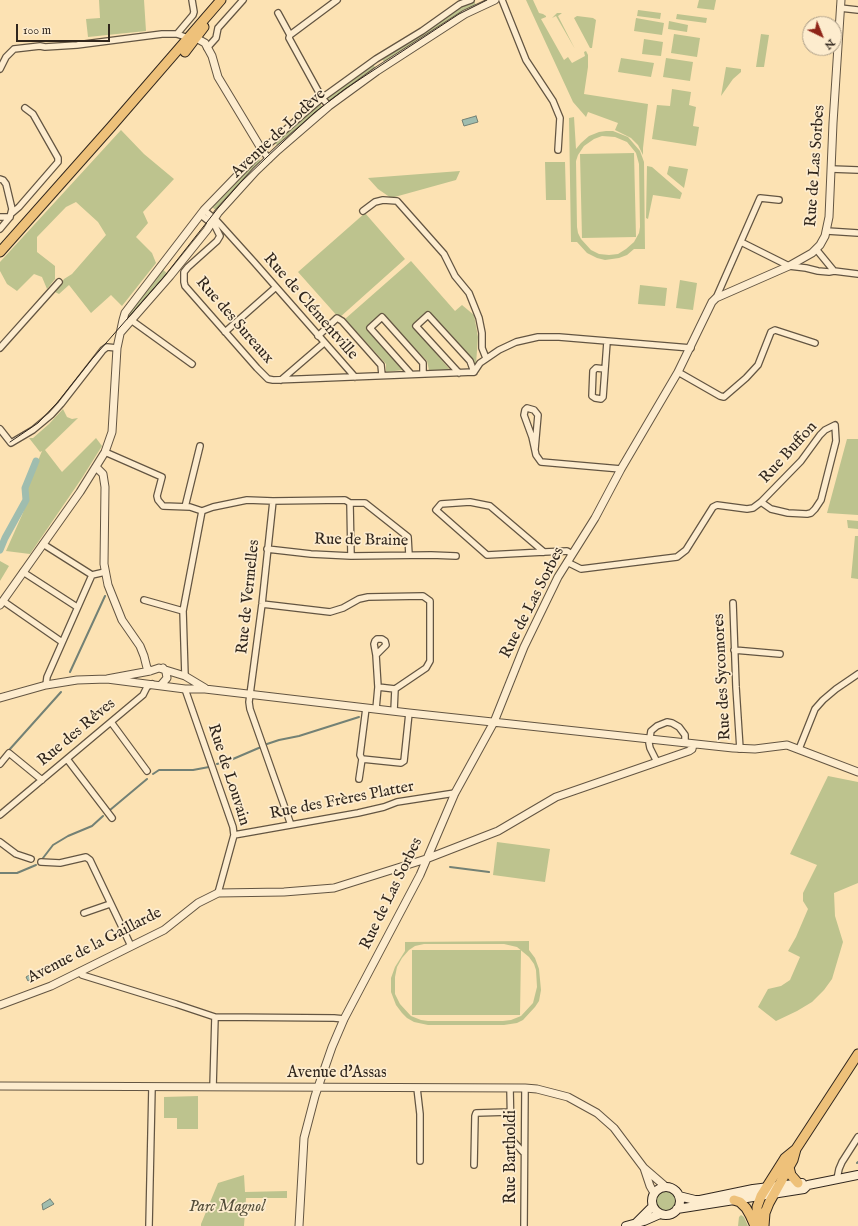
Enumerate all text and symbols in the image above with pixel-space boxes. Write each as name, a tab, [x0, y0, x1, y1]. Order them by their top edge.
scale bar	[18, 16, 112, 42]
north arrow	[802, 16, 842, 56]
text: 100 m	[23, 23, 51, 38]
text: N	[821, 36, 838, 52]
street label: Avenue de Lodève	[228, 85, 330, 183]
street label: Rue de Las Sorbes	[802, 104, 830, 228]
street label: Rue de Clémentville	[259, 250, 361, 364]
street label: Rue des Sureaux	[191, 274, 277, 368]
street label: Rue Buffon	[756, 418, 822, 488]
street label: Rue de Braine	[314, 531, 408, 551]
street label: Rue de Vermelles	[233, 539, 265, 655]
street label: Rue de Las Sorbes	[497, 544, 569, 662]
street label: Rue des Sycomores	[710, 613, 736, 741]
street label: Rue des Rêves	[34, 695, 120, 771]
street label: Rue de Louvain	[203, 722, 253, 828]
street label: Rue des Frères Platter	[268, 778, 416, 824]
street label: Rue de Las Sorbes	[357, 835, 427, 953]
street label: Avenue de la Gaillarde	[25, 904, 165, 988]
street label: Avenue d'Assas	[287, 1064, 387, 1084]
street label: Rue Bartholdi	[502, 1110, 522, 1204]
park label: Parc Magnol	[189, 1198, 265, 1218]

